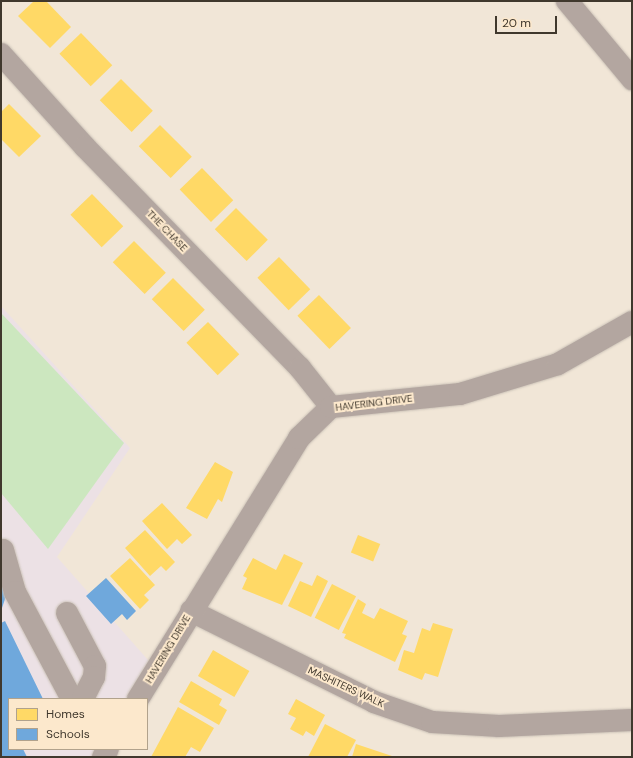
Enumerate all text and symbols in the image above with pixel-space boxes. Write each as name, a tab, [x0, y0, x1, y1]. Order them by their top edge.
scale bar	[497, 8, 559, 34]
text: 20 m	[502, 15, 531, 31]
street label: THE CHASE	[144, 208, 190, 254]
street label: HAVERING DRIVE	[335, 392, 413, 414]
street label: HAVERING DRIVE	[143, 613, 193, 685]
street label: MASHITERS WALK	[306, 664, 386, 710]
legend	[8, 698, 148, 750]
text: Homes	[46, 706, 85, 722]
text: Schools	[46, 726, 90, 742]

